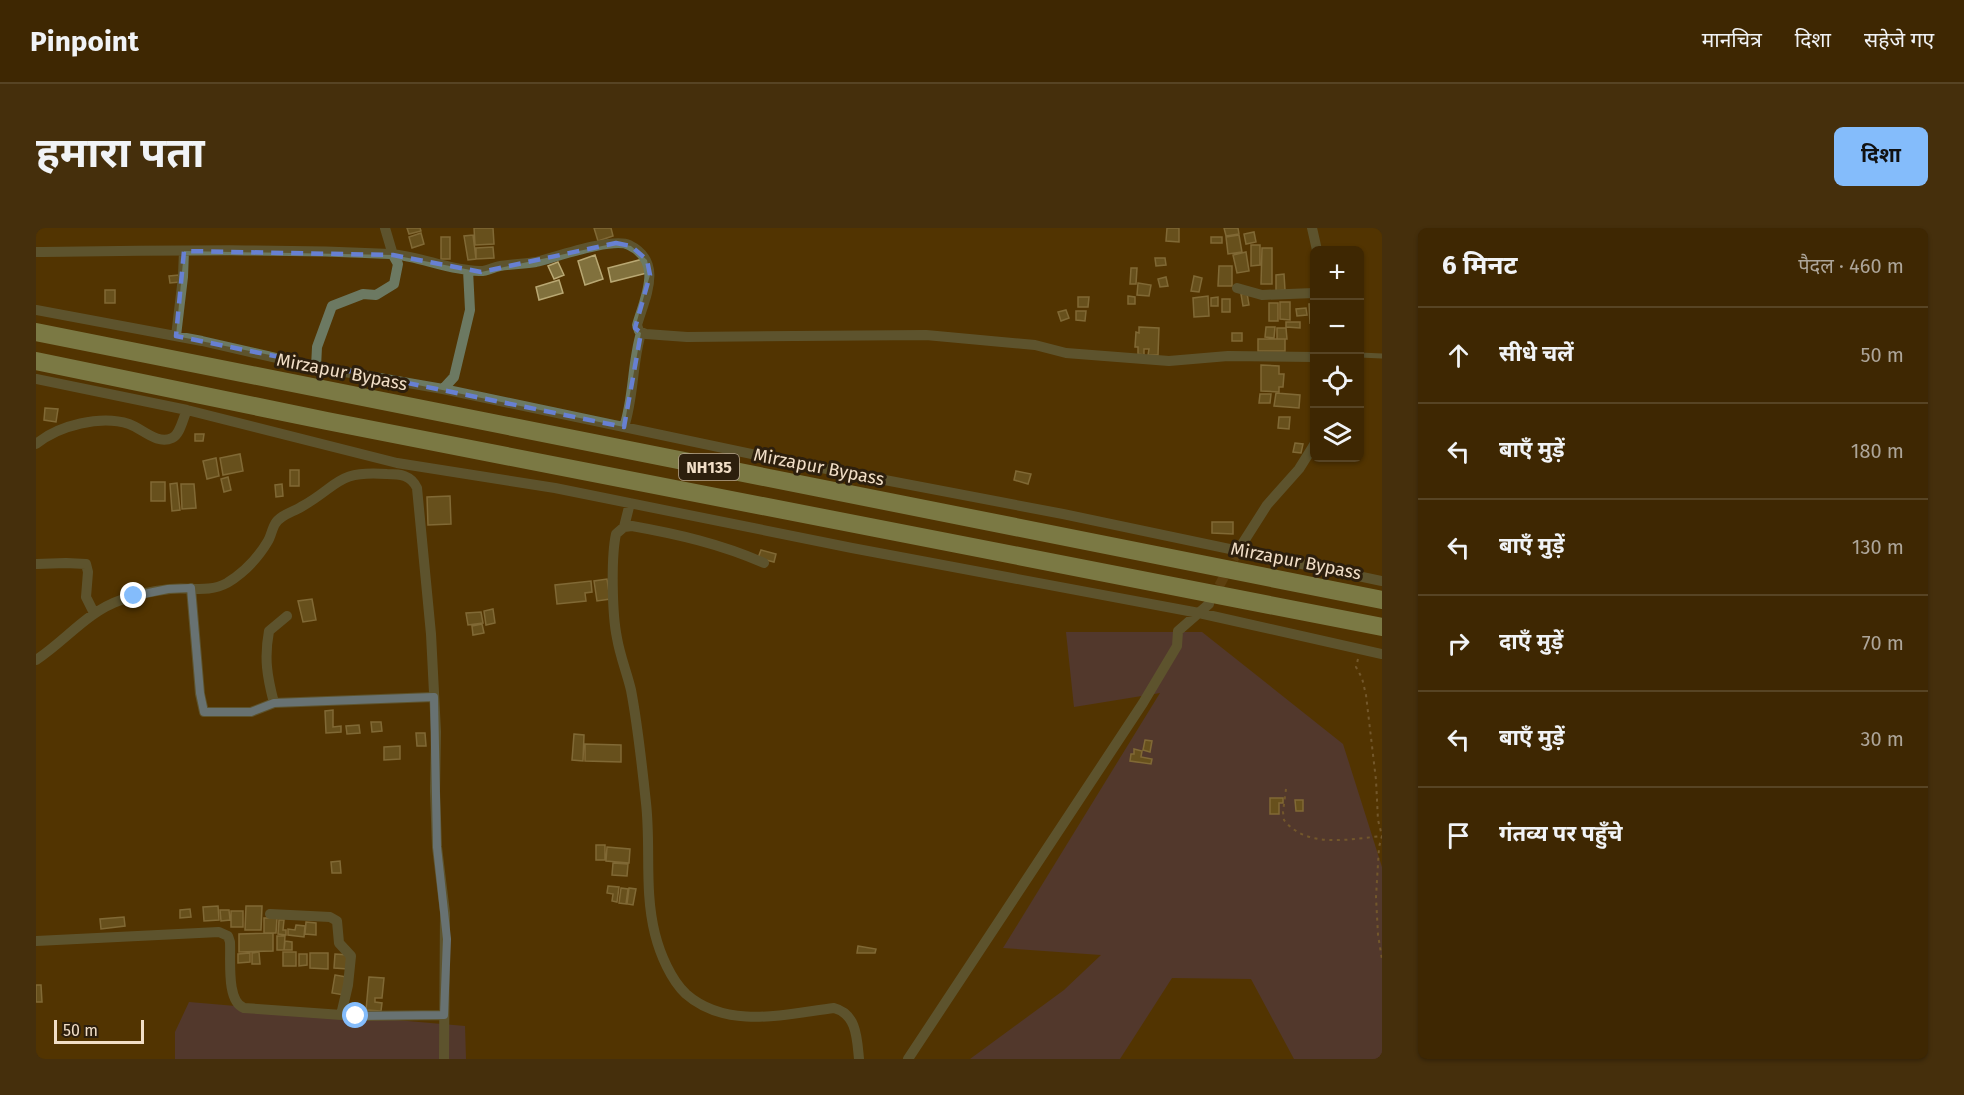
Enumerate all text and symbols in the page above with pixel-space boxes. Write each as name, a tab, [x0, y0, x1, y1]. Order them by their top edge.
text: Pinpoint	[30, 25, 139, 58]
text: मानचित्र	[1702, 27, 1762, 53]
text: दिशा	[1795, 27, 1831, 53]
text: सहेजे गए	[1864, 27, 1934, 53]
button: दिशा	[1834, 127, 1928, 186]
text: हमारा पता	[36, 128, 205, 178]
map controls	[1310, 246, 1364, 462]
button: +	[1310, 246, 1364, 300]
text: 6 मिनट	[1442, 250, 1517, 281]
text: पैदल · 460 m	[1798, 254, 1904, 278]
button: −	[1310, 300, 1364, 354]
icon: ahead	[1442, 339, 1475, 372]
text: सीधे चलें	[1499, 340, 1574, 367]
text: 50 m	[1860, 343, 1904, 367]
street label: Mirzapur Bypass	[275, 349, 409, 395]
button: locate	[1310, 354, 1364, 408]
button: layers	[1310, 408, 1364, 462]
icon: left	[1442, 435, 1475, 468]
text: बाएँ मुड़ें	[1499, 436, 1565, 463]
text: 180 m	[1851, 439, 1904, 463]
street label: Mirzapur Bypass	[752, 444, 886, 490]
road number: NH135	[679, 454, 739, 480]
icon: left	[1442, 531, 1475, 564]
text: बाएँ मुड़ें	[1499, 532, 1565, 559]
text: 130 m	[1852, 535, 1904, 559]
street label: Mirzapur Bypass	[1229, 538, 1363, 584]
route end	[120, 582, 146, 608]
icon: right	[1442, 627, 1475, 660]
text: दाएँ मुड़ें	[1499, 628, 1563, 655]
text: 70 m	[1862, 631, 1904, 655]
icon: left	[1442, 723, 1475, 756]
text: बाएँ मुड़ें	[1499, 724, 1565, 751]
text: 30 m	[1860, 727, 1904, 751]
icon: arrive	[1442, 819, 1475, 852]
text: गंतव्य पर पहुँचे	[1499, 820, 1623, 847]
route start	[342, 1002, 368, 1028]
scale bar	[54, 1017, 144, 1044]
text: 50 m	[63, 1021, 98, 1040]

